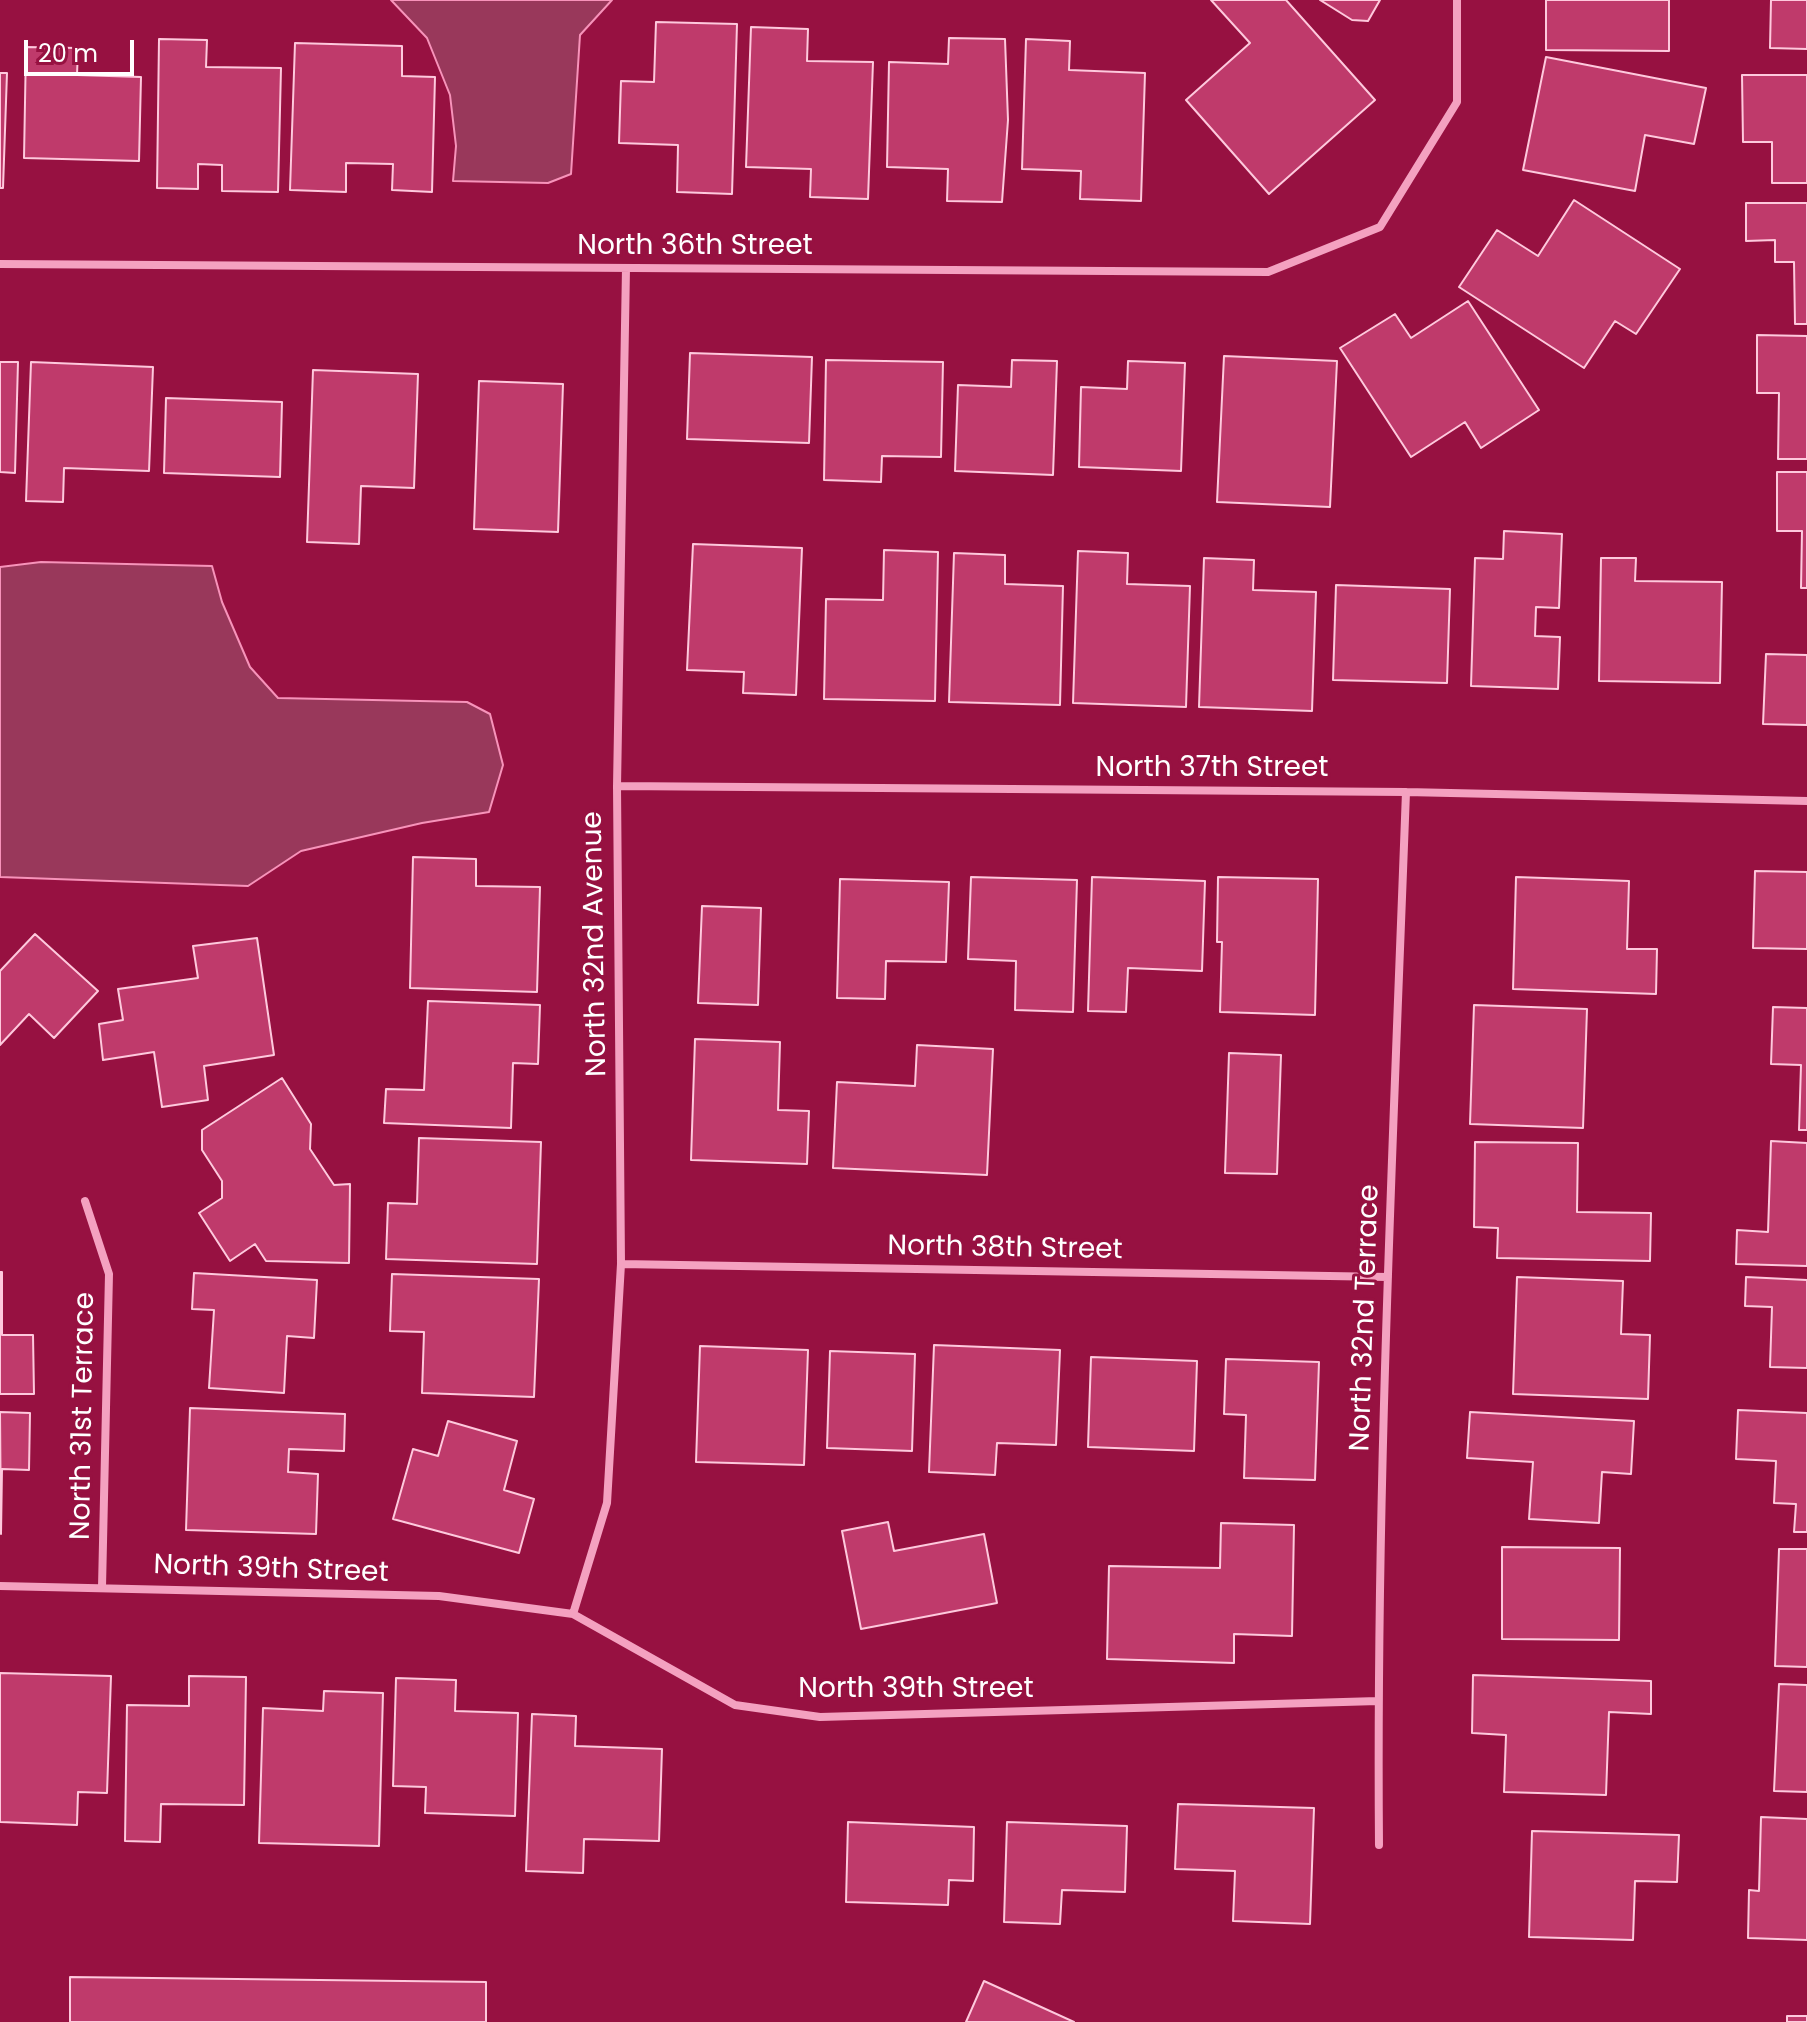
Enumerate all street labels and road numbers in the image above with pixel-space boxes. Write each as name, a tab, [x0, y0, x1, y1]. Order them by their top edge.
street label: North 36th Street	[577, 230, 813, 264]
street label: North 37th Street	[1096, 752, 1328, 786]
street label: North 32nd Avenue	[577, 811, 615, 1077]
street label: North 32nd Terrace	[1345, 1184, 1387, 1452]
street label: North 38th Street	[887, 1230, 1123, 1268]
street label: North 31st Terrace	[65, 1292, 103, 1540]
street label: North 39th Street	[153, 1549, 389, 1591]
street label: North 39th Street	[798, 1673, 1034, 1707]

